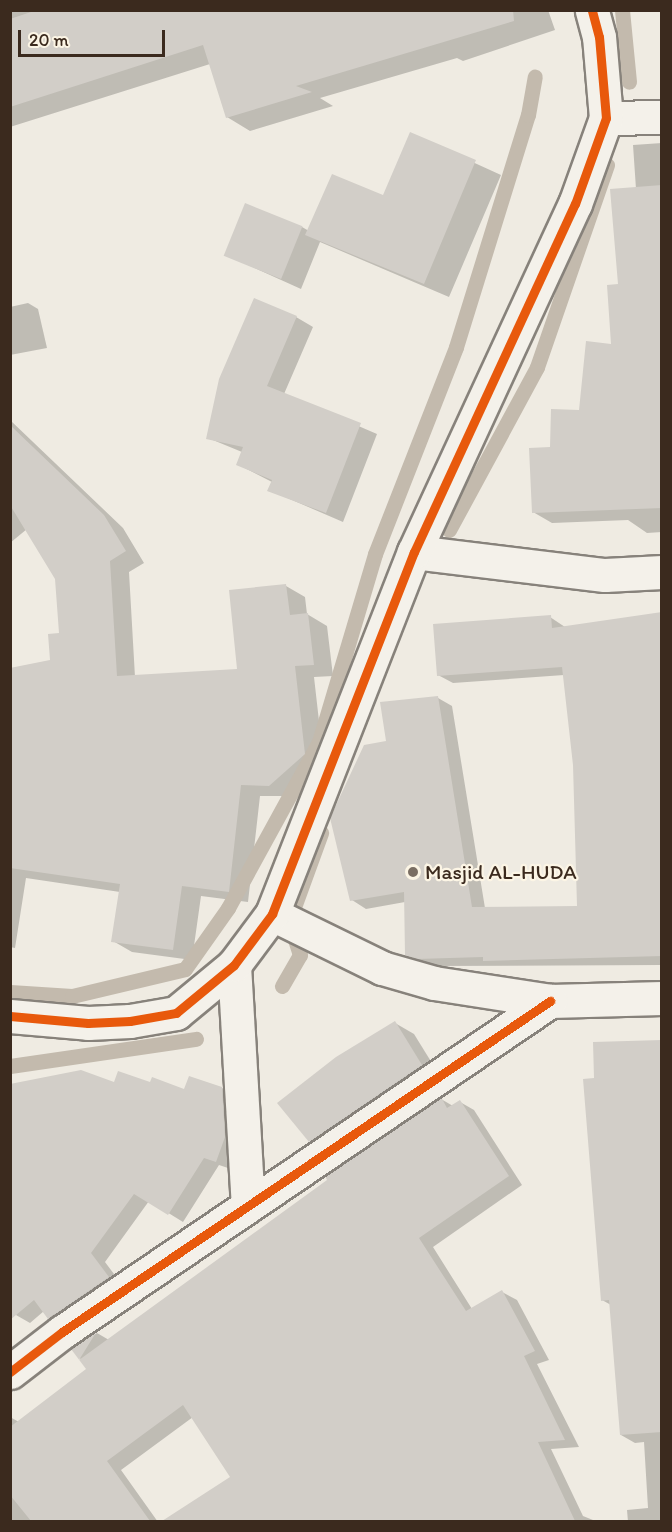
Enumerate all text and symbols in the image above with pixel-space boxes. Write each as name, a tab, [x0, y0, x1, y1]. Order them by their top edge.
scale bar	[21, 18, 168, 56]
text: 20 m	[29, 29, 69, 51]
place label: Masjid AL-HUDA	[425, 859, 577, 885]
marker: Masjid AL-HUDA	[406, 865, 420, 879]

